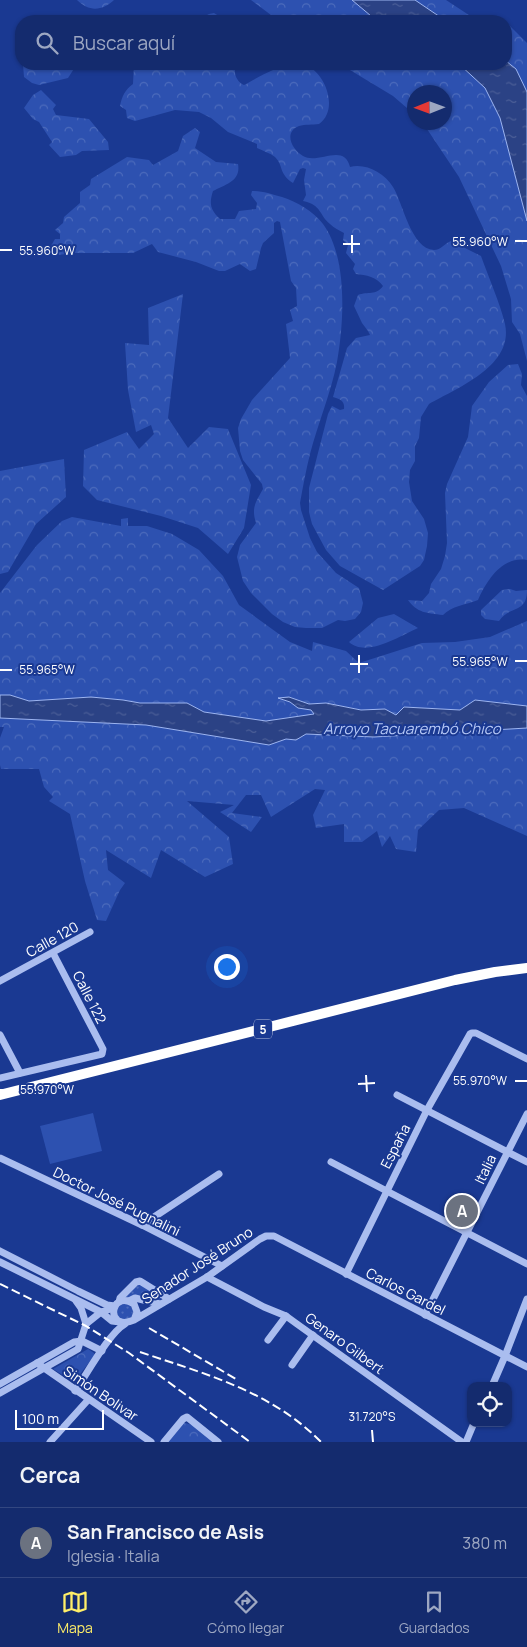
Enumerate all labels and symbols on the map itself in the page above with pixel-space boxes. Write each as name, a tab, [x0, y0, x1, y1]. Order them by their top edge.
north arrow	[407, 85, 452, 130]
text: 55.960°W	[452, 233, 509, 250]
text: 55.960°W	[19, 242, 76, 259]
text: 55.965°W	[452, 653, 508, 670]
text: 55.965°W	[19, 661, 75, 678]
water label: Arroyo Tacuarembó Chico	[323, 718, 502, 739]
street label: Calle 120	[22, 917, 82, 961]
your location	[214, 954, 240, 980]
street label: Calle 122	[69, 967, 111, 1027]
road number: 5	[254, 1020, 272, 1038]
text: 55.970°W	[453, 1072, 508, 1089]
text: 55.970°W	[20, 1081, 75, 1098]
street label: España	[376, 1121, 414, 1171]
street label: Italia	[470, 1151, 500, 1187]
street label: Doctor José Pugnalini	[50, 1162, 184, 1240]
pin: A	[446, 1192, 478, 1230]
street label: Senador José Bruno	[138, 1222, 256, 1308]
street label: Carlos Gardel	[363, 1263, 449, 1319]
street label: Genaro Gilbert	[302, 1308, 389, 1378]
street label: Simón Bolivar	[60, 1361, 142, 1425]
scale bar	[15, 1407, 104, 1430]
text: 31.720°S	[349, 1408, 395, 1425]

